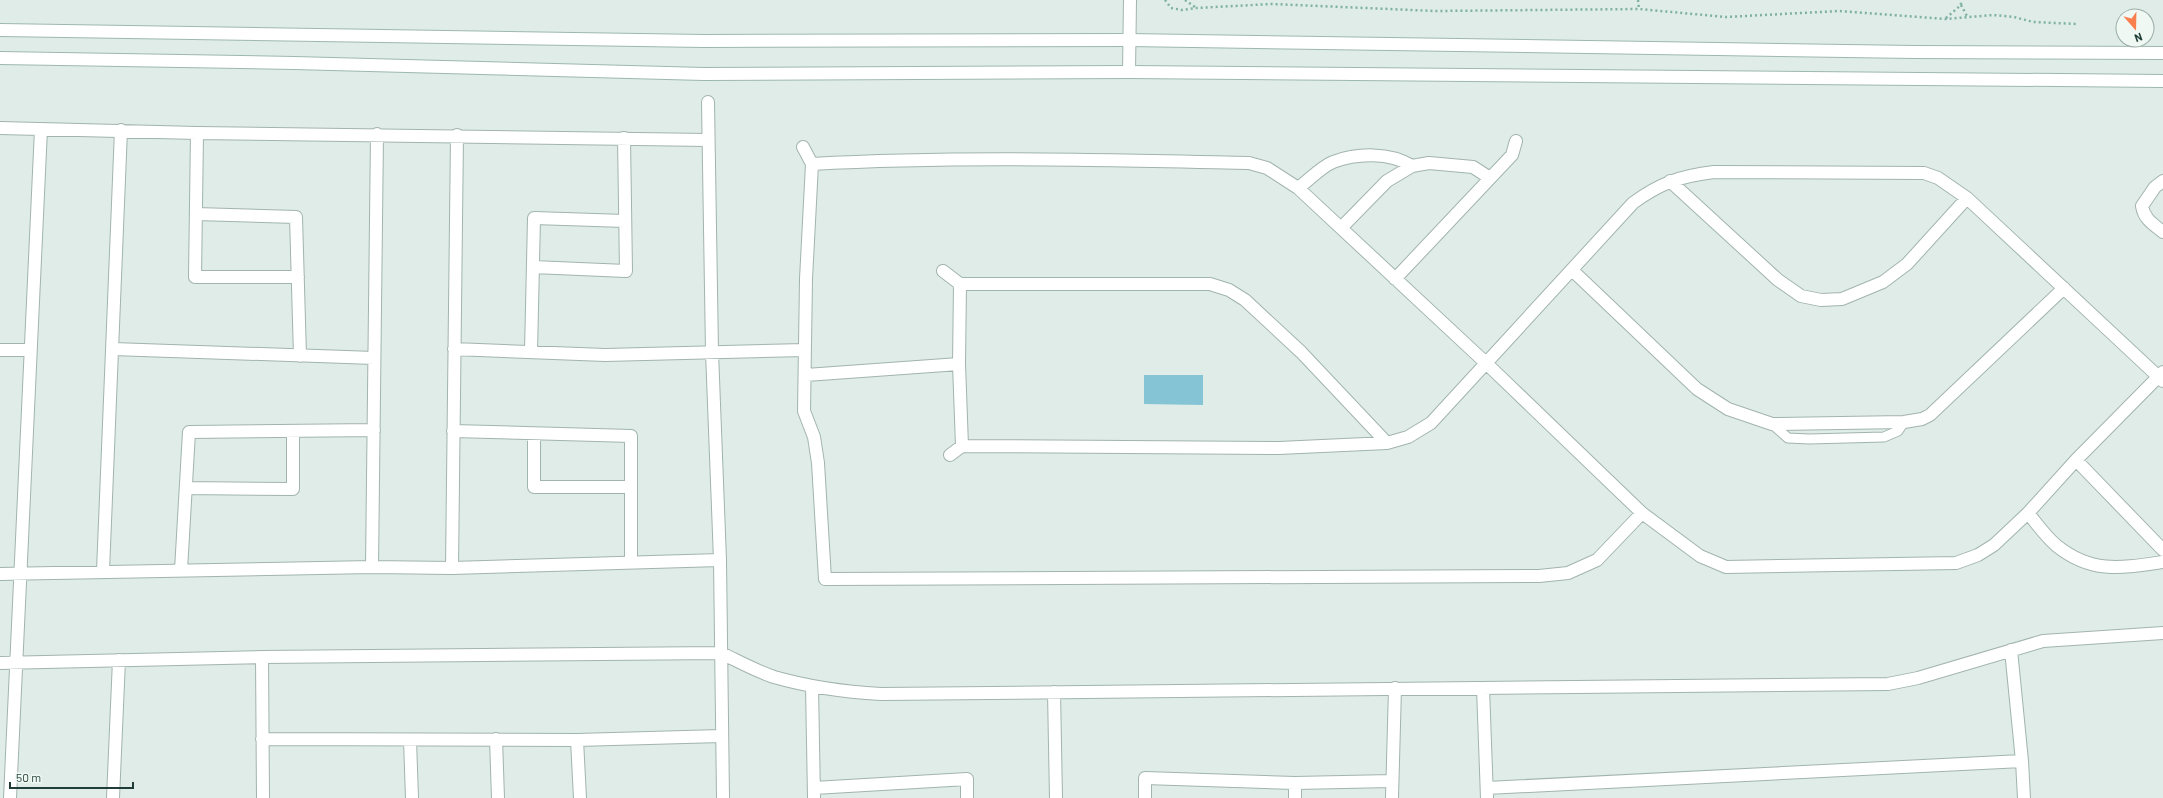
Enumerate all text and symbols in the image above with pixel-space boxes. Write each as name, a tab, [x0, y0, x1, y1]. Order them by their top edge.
north arrow	[2115, 8, 2155, 48]
text: N	[2133, 31, 2144, 45]
scale bar	[10, 764, 133, 790]
text: 50 m	[16, 770, 41, 784]

